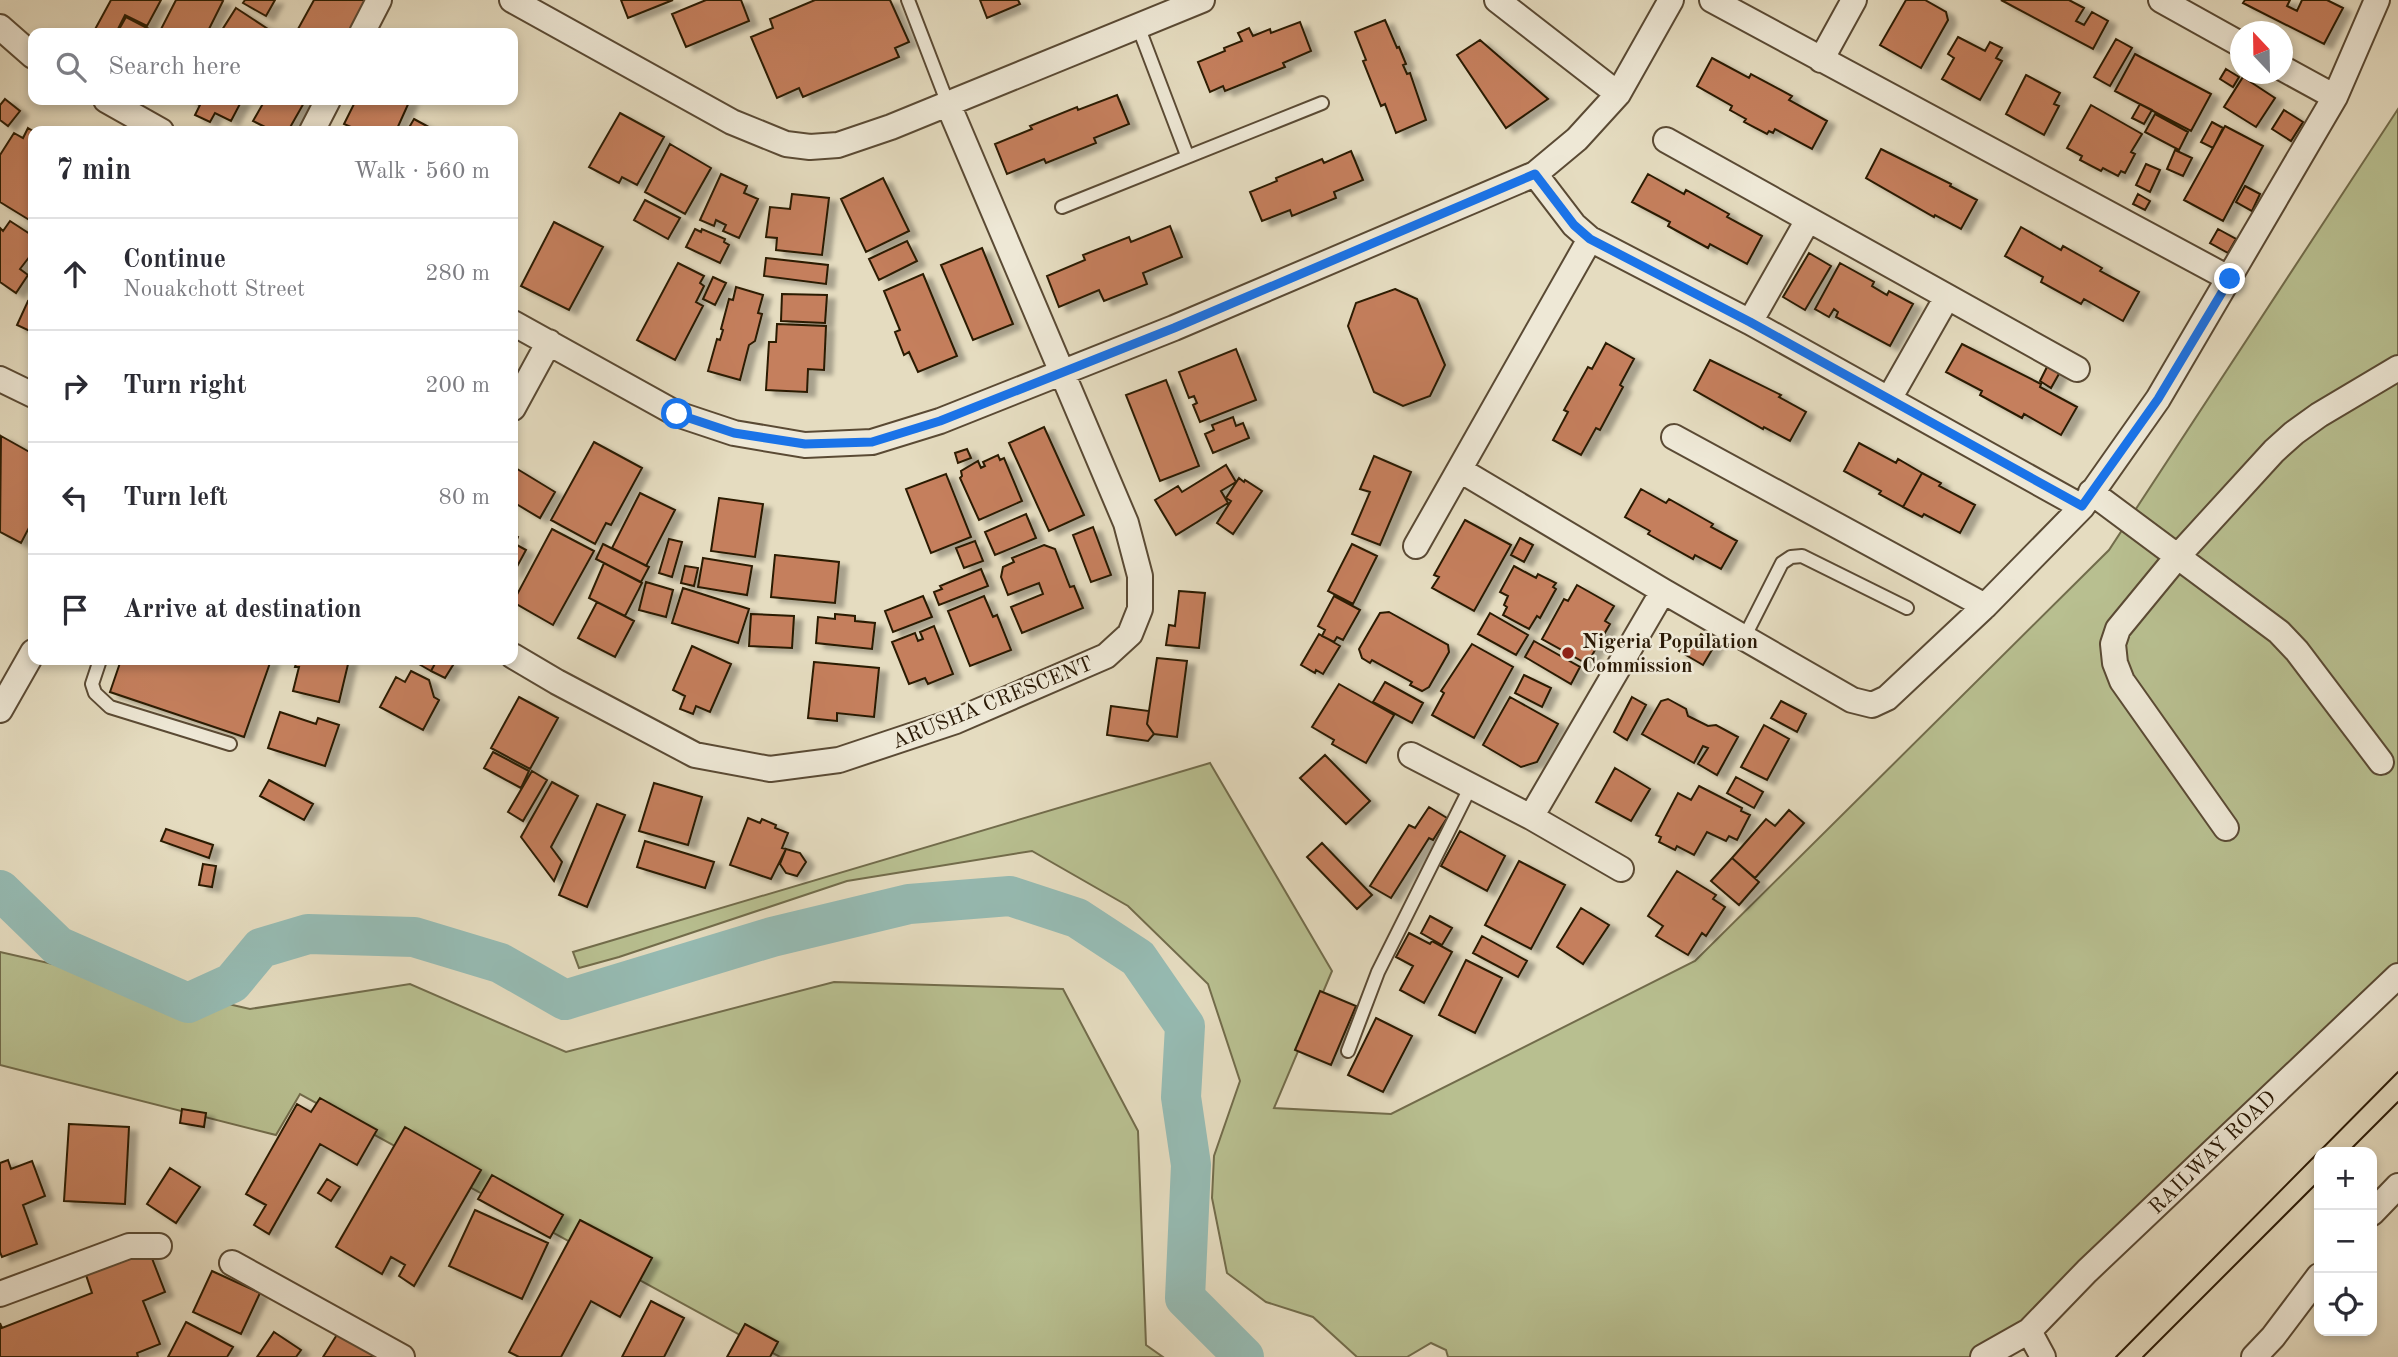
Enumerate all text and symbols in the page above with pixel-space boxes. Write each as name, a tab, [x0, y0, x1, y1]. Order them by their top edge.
north arrow	[2230, 21, 2293, 84]
search box	[28, 28, 518, 105]
icon: search	[52, 48, 90, 86]
text: Search here	[108, 54, 241, 80]
text: 7 min	[56, 156, 131, 186]
text: Walk · 560 m	[354, 160, 490, 183]
text: Continue	[123, 247, 226, 273]
icon: ahead	[56, 255, 94, 293]
text: 280 m	[425, 262, 490, 285]
route end	[2214, 263, 2245, 294]
text: Nouakchott Street	[123, 278, 305, 301]
icon: right	[56, 367, 94, 405]
text: Turn right	[123, 373, 246, 399]
text: 200 m	[425, 374, 490, 397]
route start	[661, 398, 692, 429]
icon: left	[56, 479, 94, 517]
text: Turn left	[123, 485, 228, 511]
text: 80 m	[439, 486, 490, 509]
icon: arrive	[56, 591, 94, 629]
text: Arrive at destination	[123, 597, 362, 623]
place label: Nigeria Population Commission	[1582, 632, 1758, 677]
marker: Nigeria Population Commission	[1560, 645, 1576, 661]
street label: ARUSHA CRESCENT	[889, 653, 1096, 753]
street label: RAILWAY ROAD	[2146, 1087, 2280, 1219]
map controls	[2314, 1147, 2377, 1336]
button: +	[2314, 1147, 2377, 1210]
button: −	[2314, 1210, 2377, 1273]
button: locate	[2314, 1273, 2377, 1336]

